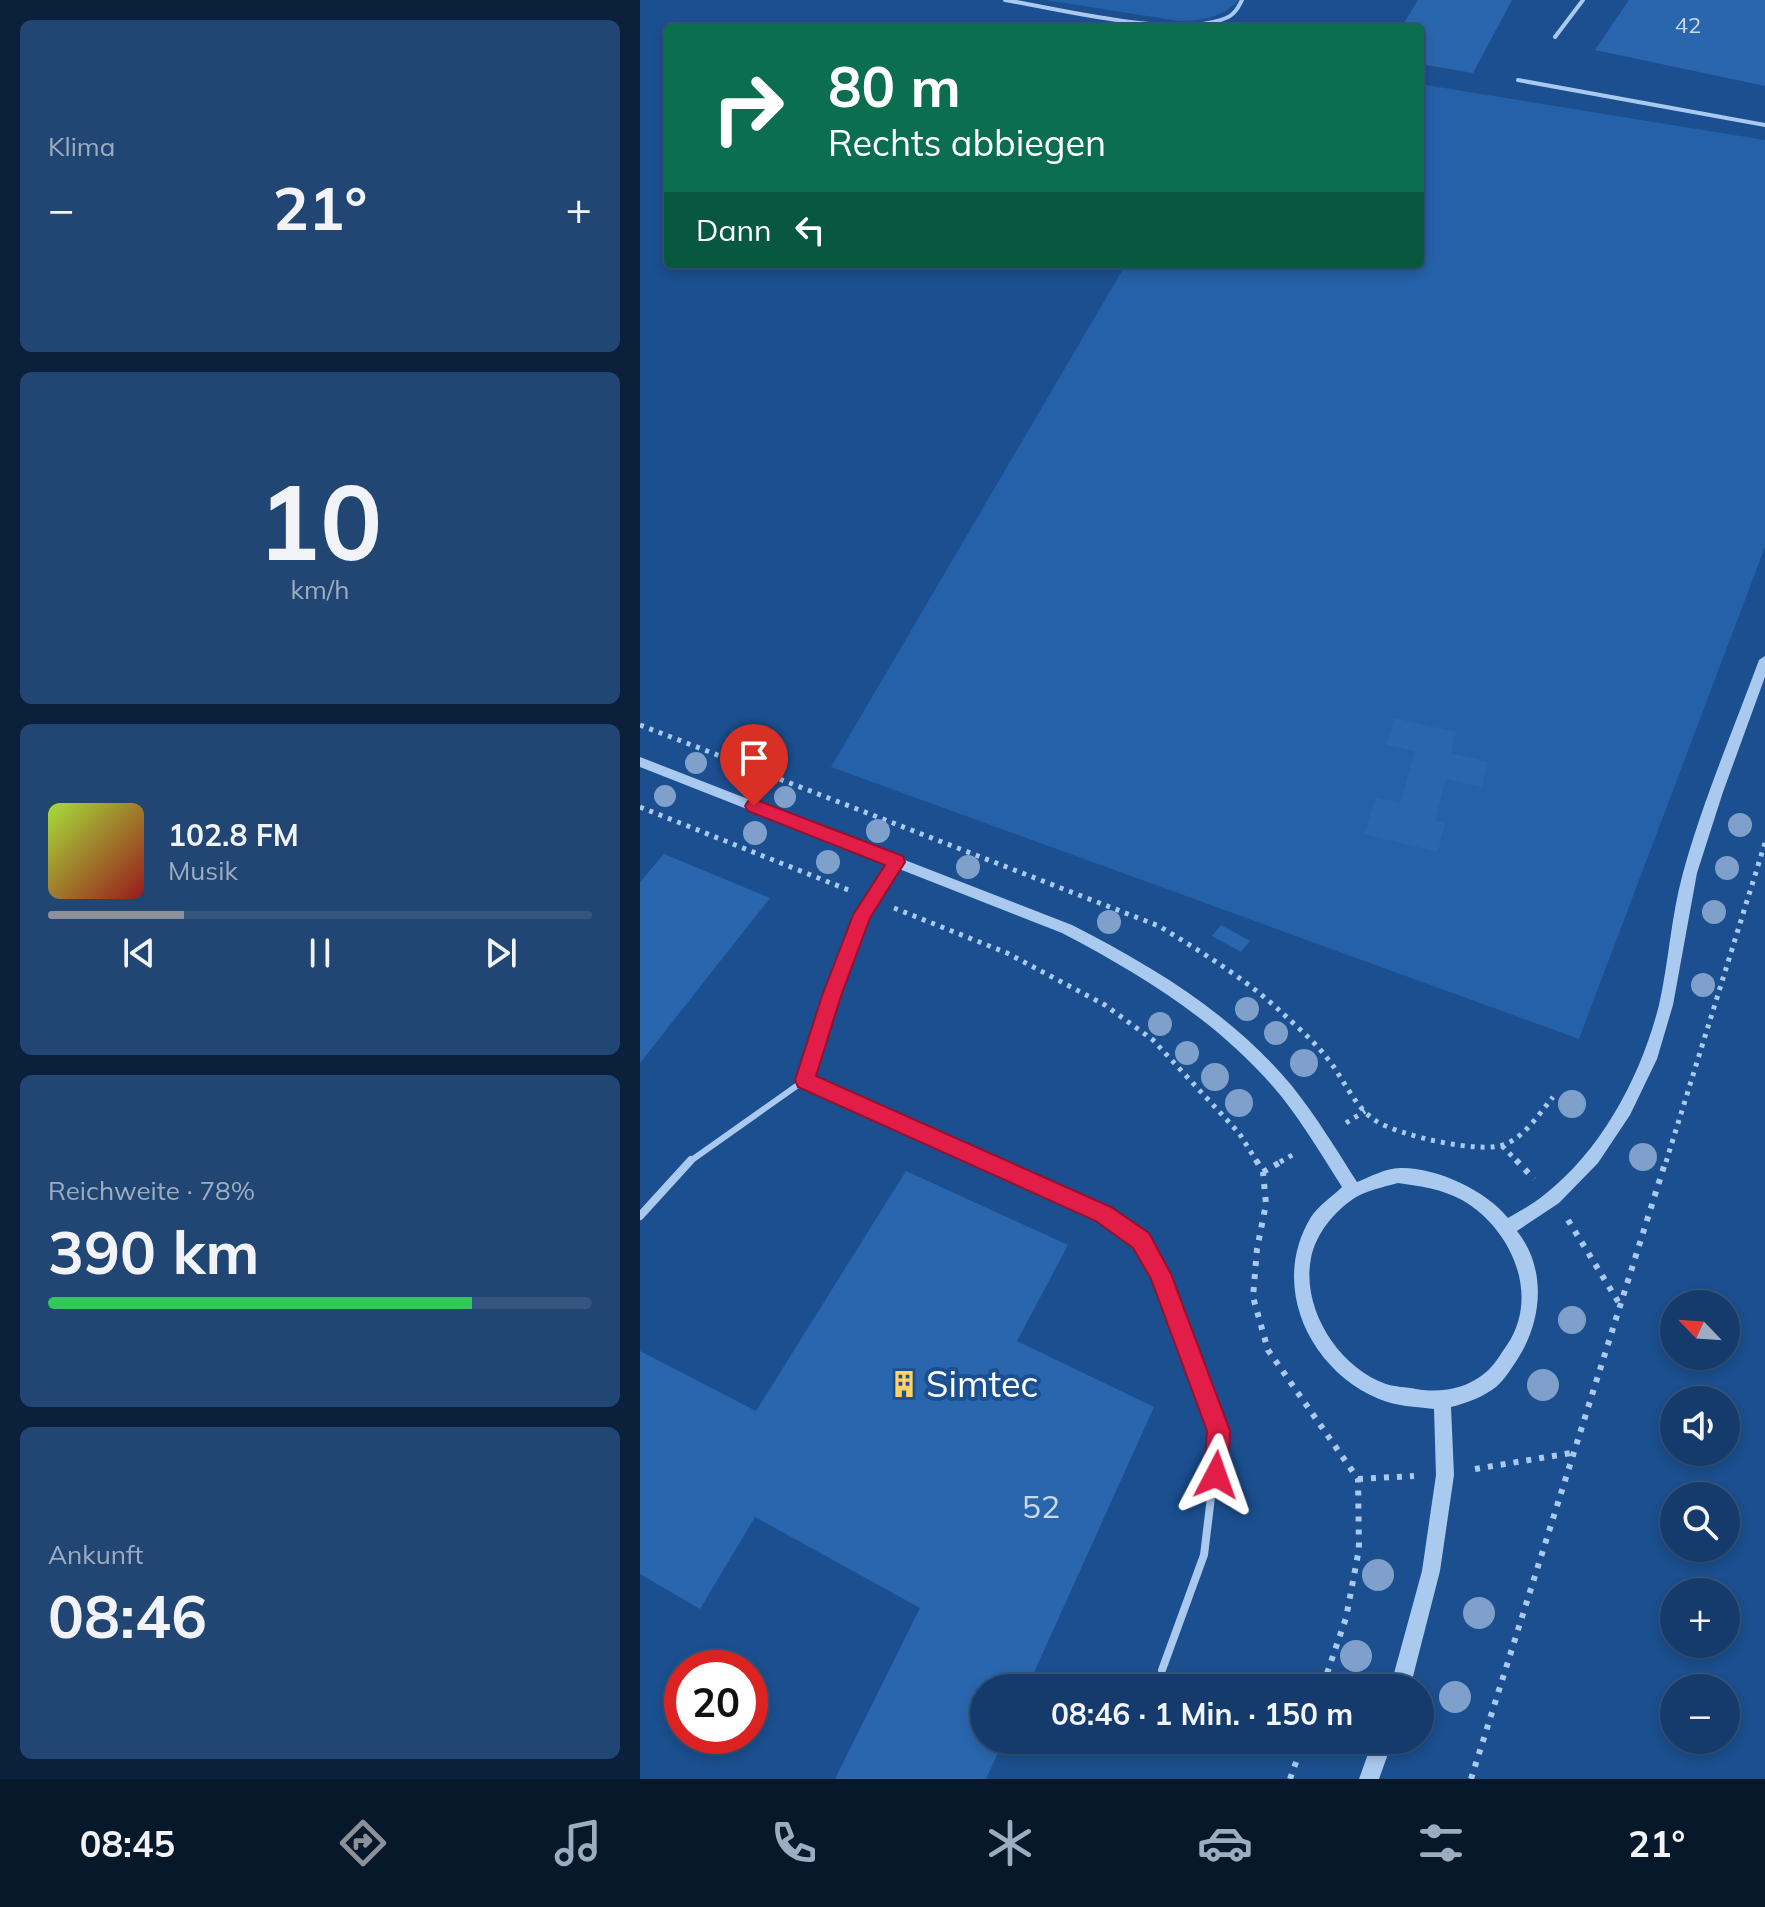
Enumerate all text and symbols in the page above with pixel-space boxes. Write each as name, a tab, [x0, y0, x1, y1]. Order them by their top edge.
house number: 42	[1675, 11, 1701, 39]
text: 80 m	[828, 51, 961, 121]
icon: right	[696, 56, 800, 160]
text: Rechts abbiegen	[828, 120, 1106, 165]
text: Klima	[48, 130, 115, 163]
text: 21°	[273, 170, 367, 245]
text: −	[48, 181, 74, 236]
text: +	[566, 181, 592, 236]
icon: left	[788, 208, 832, 252]
text: Dann	[696, 211, 772, 249]
text: 10	[258, 455, 382, 586]
text: km/h	[291, 573, 349, 606]
pin	[720, 724, 788, 806]
icon: arrive	[732, 736, 776, 780]
text: 102.8 FM	[168, 816, 299, 854]
text: Musik	[168, 854, 238, 887]
icon: previous	[117, 931, 161, 975]
icon: pause	[298, 931, 342, 975]
icon: next	[479, 931, 523, 975]
text: Reichweite · 78%	[48, 1174, 255, 1207]
text: 390 km	[48, 1214, 260, 1289]
north arrow	[1660, 1290, 1740, 1370]
map controls	[1660, 1290, 1740, 1754]
place label: Simtec	[926, 1361, 1038, 1406]
building icon: Simtec	[889, 1369, 919, 1399]
button: sound	[1660, 1386, 1740, 1466]
position arrow	[1174, 1433, 1258, 1517]
button: search	[1660, 1482, 1740, 1562]
house number: 52	[1022, 1486, 1060, 1526]
text: Ankunft	[48, 1538, 143, 1571]
text: 08:46	[48, 1578, 207, 1653]
button: +	[1660, 1578, 1740, 1658]
speed limit sign: 20	[664, 1650, 768, 1754]
button: −	[1660, 1674, 1740, 1754]
text: 08:46 · 1 Min. · 150 m	[1051, 1695, 1353, 1733]
icon: directions	[335, 1815, 391, 1871]
icon: music	[550, 1815, 606, 1871]
icon: phone	[766, 1815, 822, 1871]
icon: climate	[982, 1815, 1038, 1871]
icon: car	[1197, 1815, 1253, 1871]
icon: filters	[1413, 1815, 1469, 1871]
text: 08:45	[80, 1821, 175, 1866]
text: 21°	[1628, 1821, 1685, 1866]

